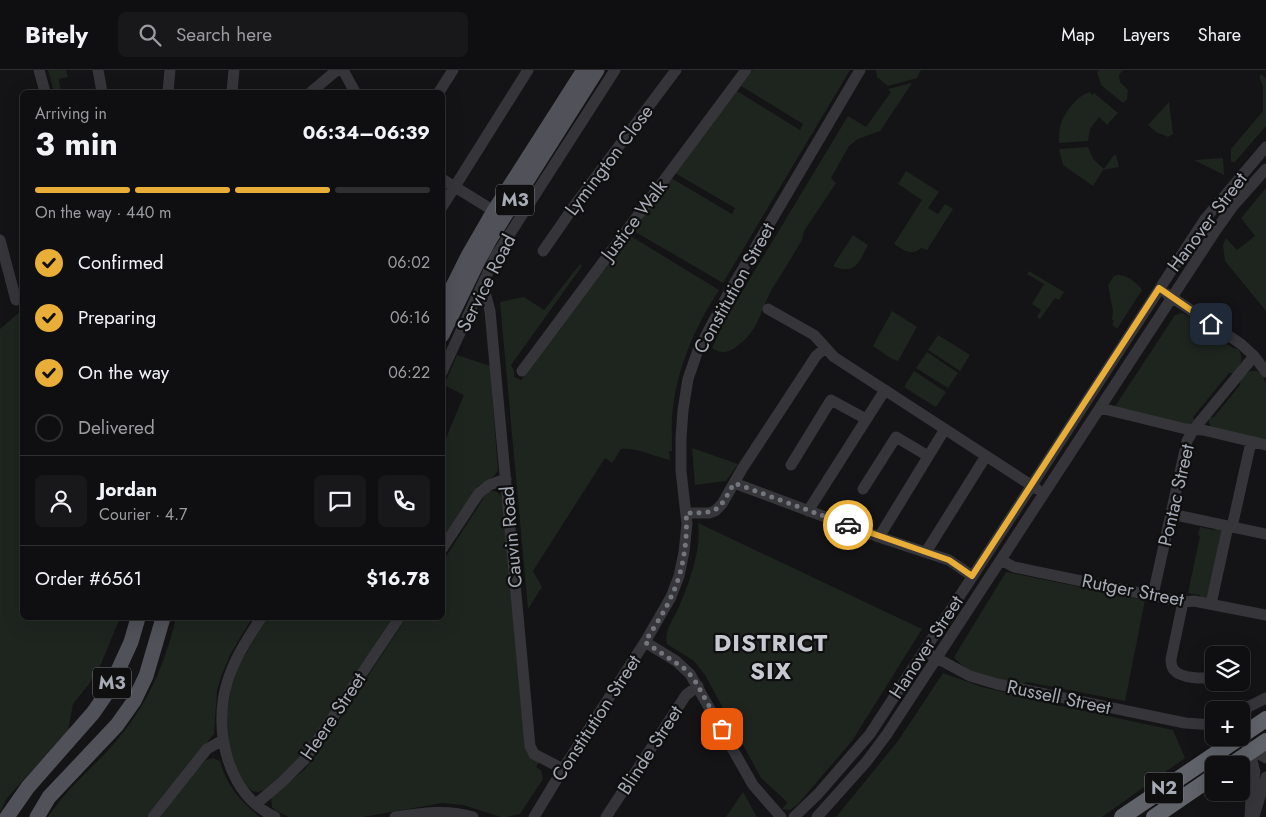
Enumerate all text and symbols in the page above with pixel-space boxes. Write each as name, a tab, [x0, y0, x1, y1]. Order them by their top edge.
search box	[118, 12, 468, 57]
text: Bitely	[25, 17, 88, 52]
icon: search	[136, 21, 164, 49]
text: Search here	[176, 21, 272, 48]
text: Map	[1061, 22, 1095, 48]
text: Layers	[1123, 22, 1170, 48]
text: Share	[1198, 22, 1241, 48]
street label: Lymington Close	[558, 99, 660, 221]
text: Arriving in	[35, 102, 107, 125]
text: 06:34–06:39	[303, 119, 430, 146]
text: 3 min	[35, 121, 118, 167]
street label: Hanover Street	[1161, 166, 1254, 277]
street label: Justice Walk	[593, 173, 674, 268]
road number: M3	[496, 184, 534, 216]
text: On the way · 440 m	[35, 201, 172, 224]
street label: Constitution Street	[687, 217, 781, 358]
street label: Service Road	[450, 230, 522, 336]
icon: check	[35, 249, 63, 277]
text: Confirmed	[78, 249, 164, 276]
text: 06:02	[388, 251, 430, 274]
pin	[1190, 303, 1232, 345]
icon: check	[35, 304, 63, 332]
text: Preparing	[78, 304, 156, 331]
text: 06:16	[390, 306, 430, 329]
icon: home	[1197, 310, 1225, 338]
icon: check	[35, 359, 63, 387]
text: On the way	[78, 359, 169, 386]
text: 06:22	[388, 361, 430, 384]
text: Delivered	[78, 414, 155, 441]
street label: Pontac Street	[1151, 441, 1201, 549]
button: person	[35, 475, 87, 527]
button: chat	[314, 475, 366, 527]
button: phone	[378, 475, 430, 527]
text: Jordan	[99, 476, 157, 503]
street label: Cauvin Road	[493, 485, 529, 589]
courier	[823, 500, 873, 550]
text: Courier · 4.7	[99, 503, 187, 526]
icon: car	[834, 511, 862, 539]
text: Order #6561	[35, 565, 142, 592]
text: $16.78	[366, 565, 430, 592]
street label: Rutger Street	[1080, 567, 1187, 613]
street label: Hanover Street	[882, 590, 970, 704]
district label: DISTRICT SIX	[714, 625, 828, 688]
map controls	[1205, 646, 1250, 801]
button: layers	[1205, 646, 1250, 691]
street label: Constitution Street	[545, 649, 647, 787]
street label: Heere Street	[294, 667, 372, 765]
road number: M3	[93, 668, 131, 698]
street label: Russell Street	[1005, 673, 1114, 721]
street label: Blinde Street	[611, 700, 689, 800]
button: +	[1205, 701, 1250, 746]
pin	[701, 708, 743, 750]
icon: bag	[708, 715, 736, 743]
button: −	[1205, 756, 1250, 801]
road number: N2	[1145, 772, 1183, 804]

